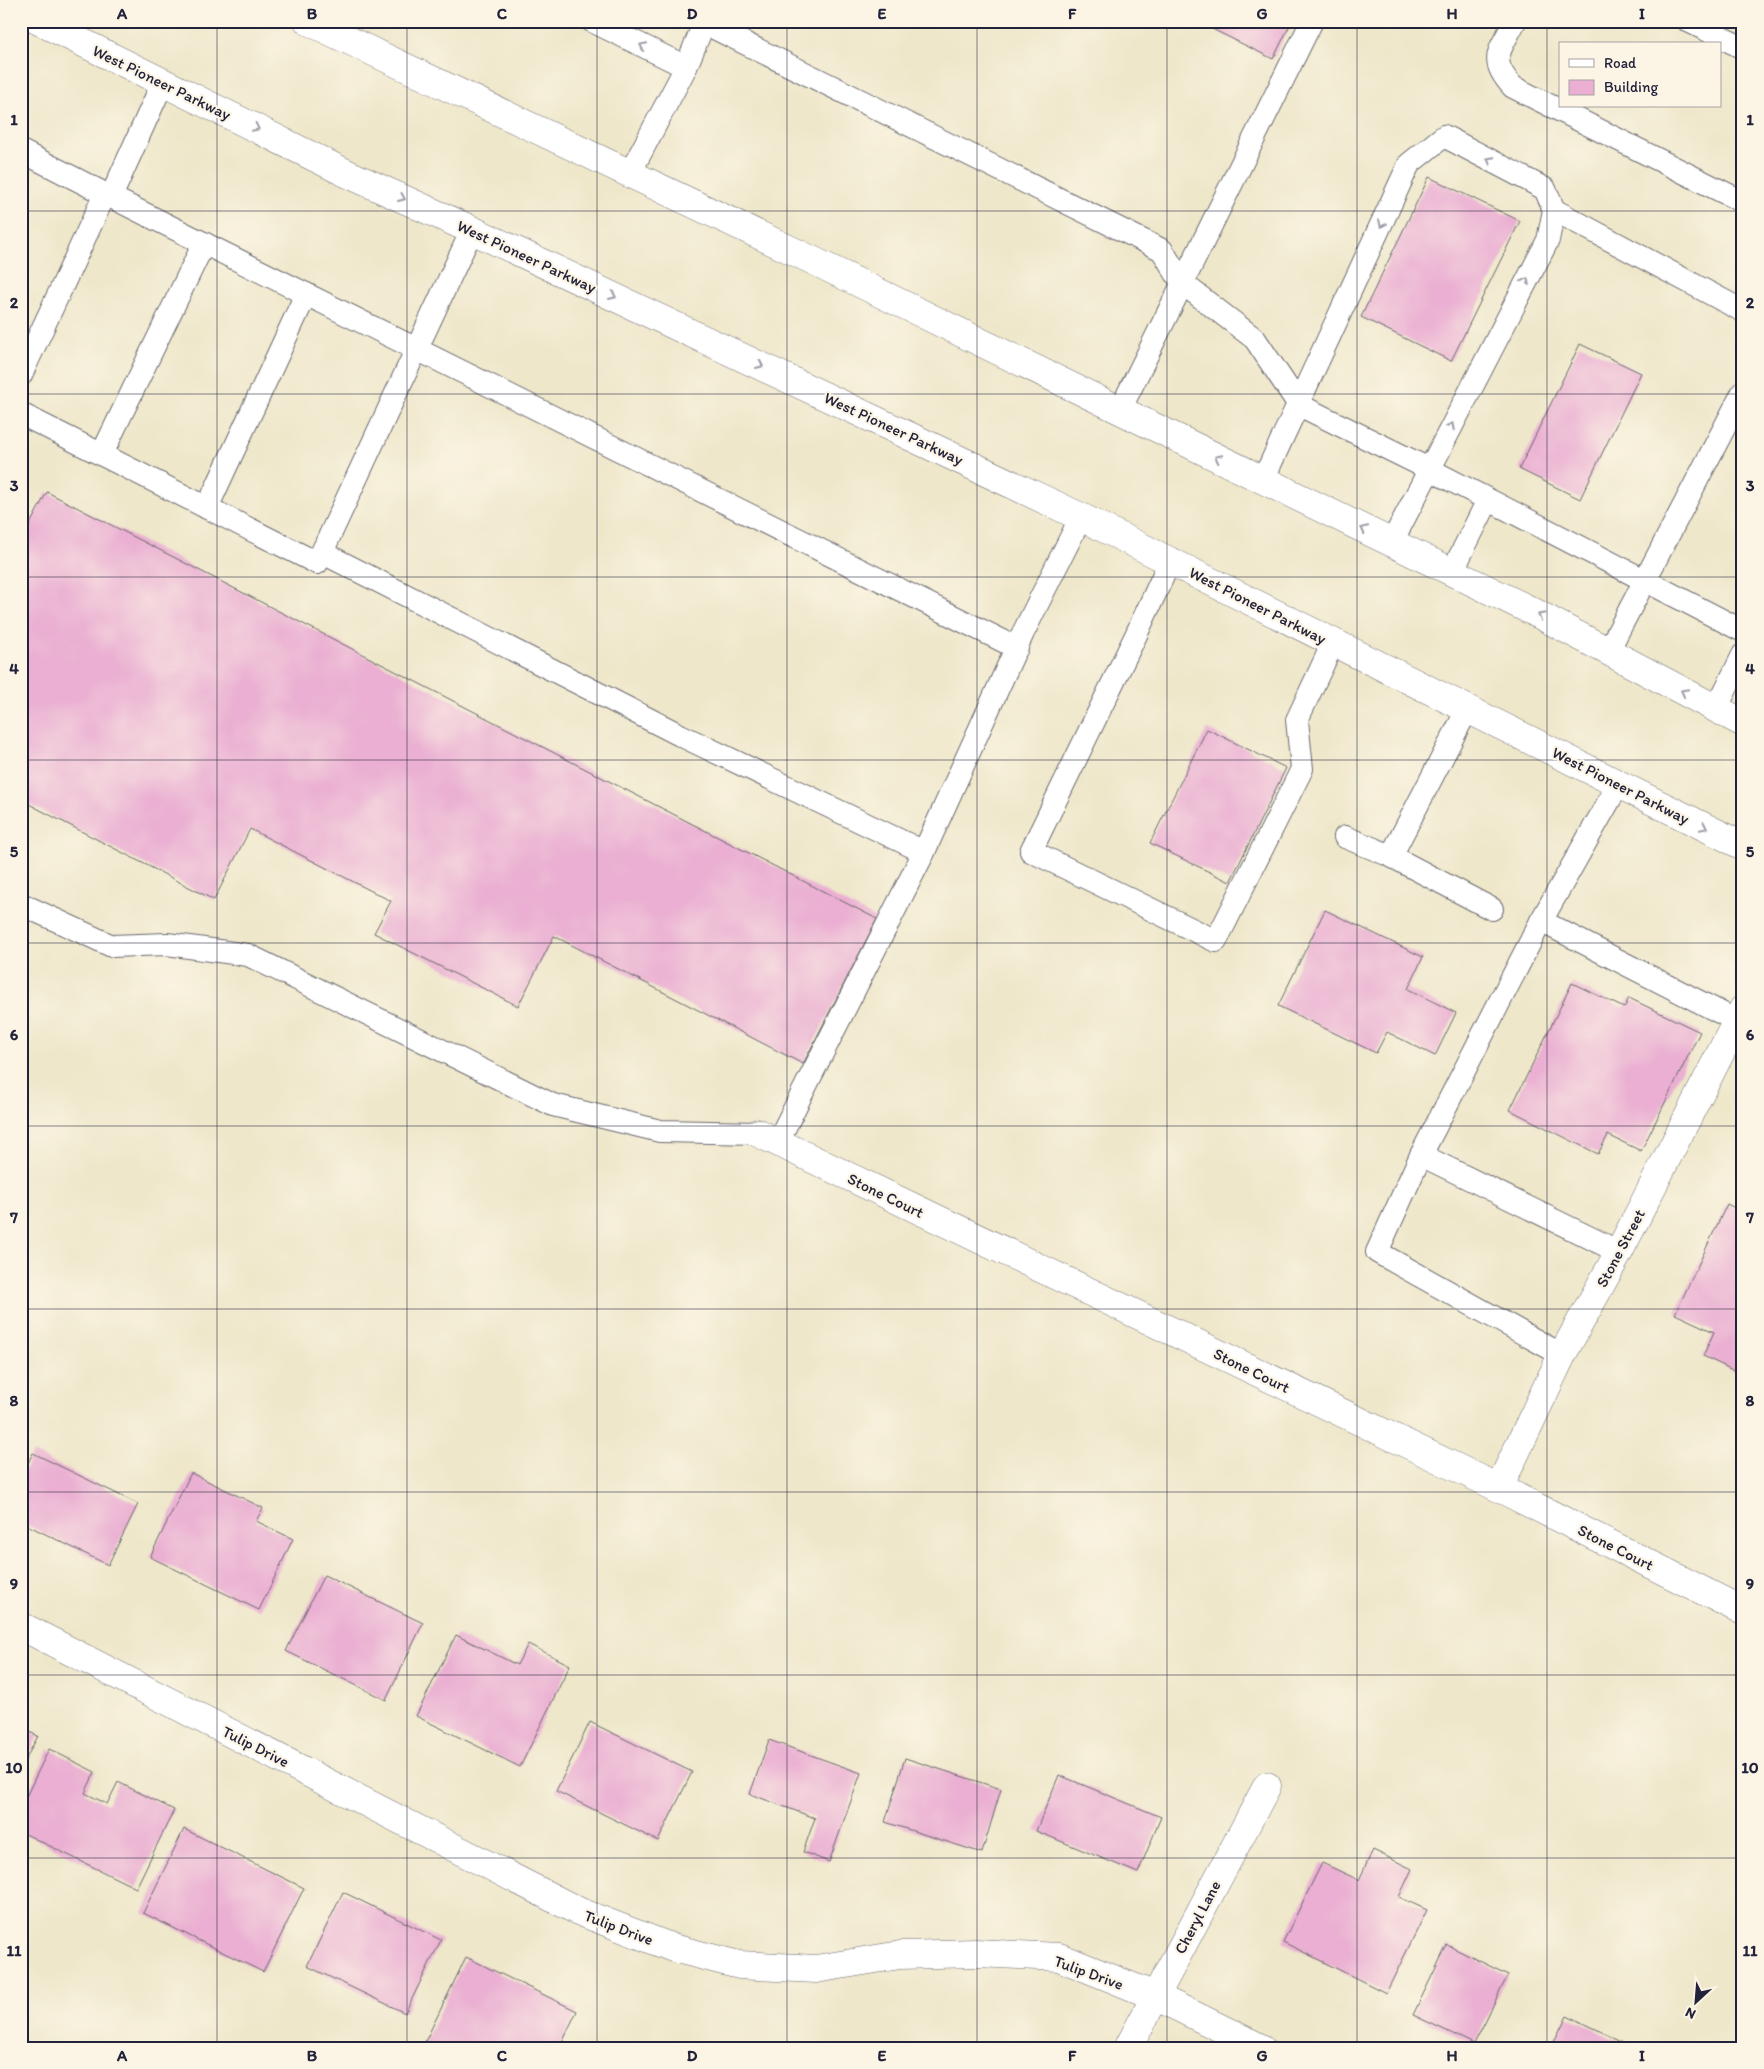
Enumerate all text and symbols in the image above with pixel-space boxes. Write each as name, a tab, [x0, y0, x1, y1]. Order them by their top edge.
text: A	[116, 4, 128, 23]
text: B	[307, 4, 318, 23]
text: C	[497, 4, 508, 23]
text: D	[687, 4, 698, 23]
text: E	[878, 4, 887, 23]
text: F	[1068, 4, 1077, 23]
text: G	[1256, 4, 1268, 23]
text: H	[1446, 4, 1458, 23]
text: I	[1639, 4, 1645, 23]
street label: West Pioneer Parkway	[90, 41, 234, 124]
one-way arrow	[639, 42, 648, 52]
legend	[1559, 42, 1722, 108]
text: Road	[1604, 54, 1637, 72]
text: Building	[1604, 78, 1658, 96]
text: 1	[10, 110, 18, 129]
text: 1	[1746, 110, 1754, 129]
one-way arrow	[251, 122, 260, 132]
one-way arrow	[1486, 156, 1495, 166]
one-way arrow	[397, 192, 406, 203]
street label: West Pioneer Parkway	[454, 216, 600, 297]
one-way arrow	[1378, 219, 1388, 228]
one-way arrow	[1520, 278, 1530, 287]
one-way arrow	[608, 290, 617, 300]
text: 2	[10, 293, 19, 312]
text: 2	[1746, 293, 1755, 312]
one-way arrow	[755, 359, 764, 370]
street label: West Pioneer Parkway	[821, 388, 967, 469]
one-way arrow	[1445, 422, 1455, 431]
one-way arrow	[1214, 454, 1223, 464]
text: 3	[10, 476, 19, 495]
text: 3	[1746, 476, 1755, 495]
one-way arrow	[1360, 525, 1369, 535]
street label: West Pioneer Parkway	[1186, 563, 1330, 649]
one-way arrow	[1537, 612, 1546, 622]
text: 4	[9, 659, 19, 678]
text: 4	[1745, 659, 1755, 678]
one-way arrow	[1681, 688, 1690, 698]
street label: West Pioneer Parkway	[1549, 743, 1693, 829]
one-way arrow	[1699, 821, 1708, 831]
text: 5	[10, 842, 19, 861]
text: 5	[1746, 842, 1755, 861]
text: 6	[10, 1025, 19, 1044]
text: 6	[1746, 1025, 1755, 1044]
street label: Stone Court	[845, 1169, 927, 1222]
street label: Stone Street	[1592, 1206, 1649, 1290]
text: 7	[9, 1208, 18, 1227]
text: 7	[1745, 1208, 1754, 1227]
street label: Stone Court	[1211, 1344, 1293, 1397]
text: 8	[10, 1391, 19, 1410]
text: 8	[1746, 1391, 1755, 1410]
street label: Stone Court	[1575, 1520, 1657, 1575]
text: 9	[10, 1574, 18, 1593]
text: 9	[1746, 1574, 1754, 1593]
street label: Tulip Drive	[219, 1722, 292, 1771]
text: 10	[5, 1758, 23, 1777]
text: 10	[1741, 1758, 1759, 1777]
street label: Cheryl Lane	[1170, 1877, 1225, 1957]
street label: Tulip Drive	[582, 1906, 656, 1949]
text: 11	[7, 1941, 22, 1960]
text: 11	[1743, 1941, 1758, 1960]
street label: Tulip Drive	[1052, 1951, 1126, 1994]
north arrow	[1672, 1976, 1722, 2026]
text: N	[1683, 2004, 1698, 2023]
text: A	[116, 2046, 128, 2065]
text: B	[307, 2046, 318, 2065]
text: C	[497, 2046, 508, 2065]
text: D	[687, 2046, 698, 2065]
text: E	[878, 2046, 887, 2065]
text: F	[1068, 2046, 1077, 2065]
text: G	[1256, 2046, 1268, 2065]
text: H	[1446, 2046, 1458, 2065]
text: I	[1639, 2046, 1645, 2065]

